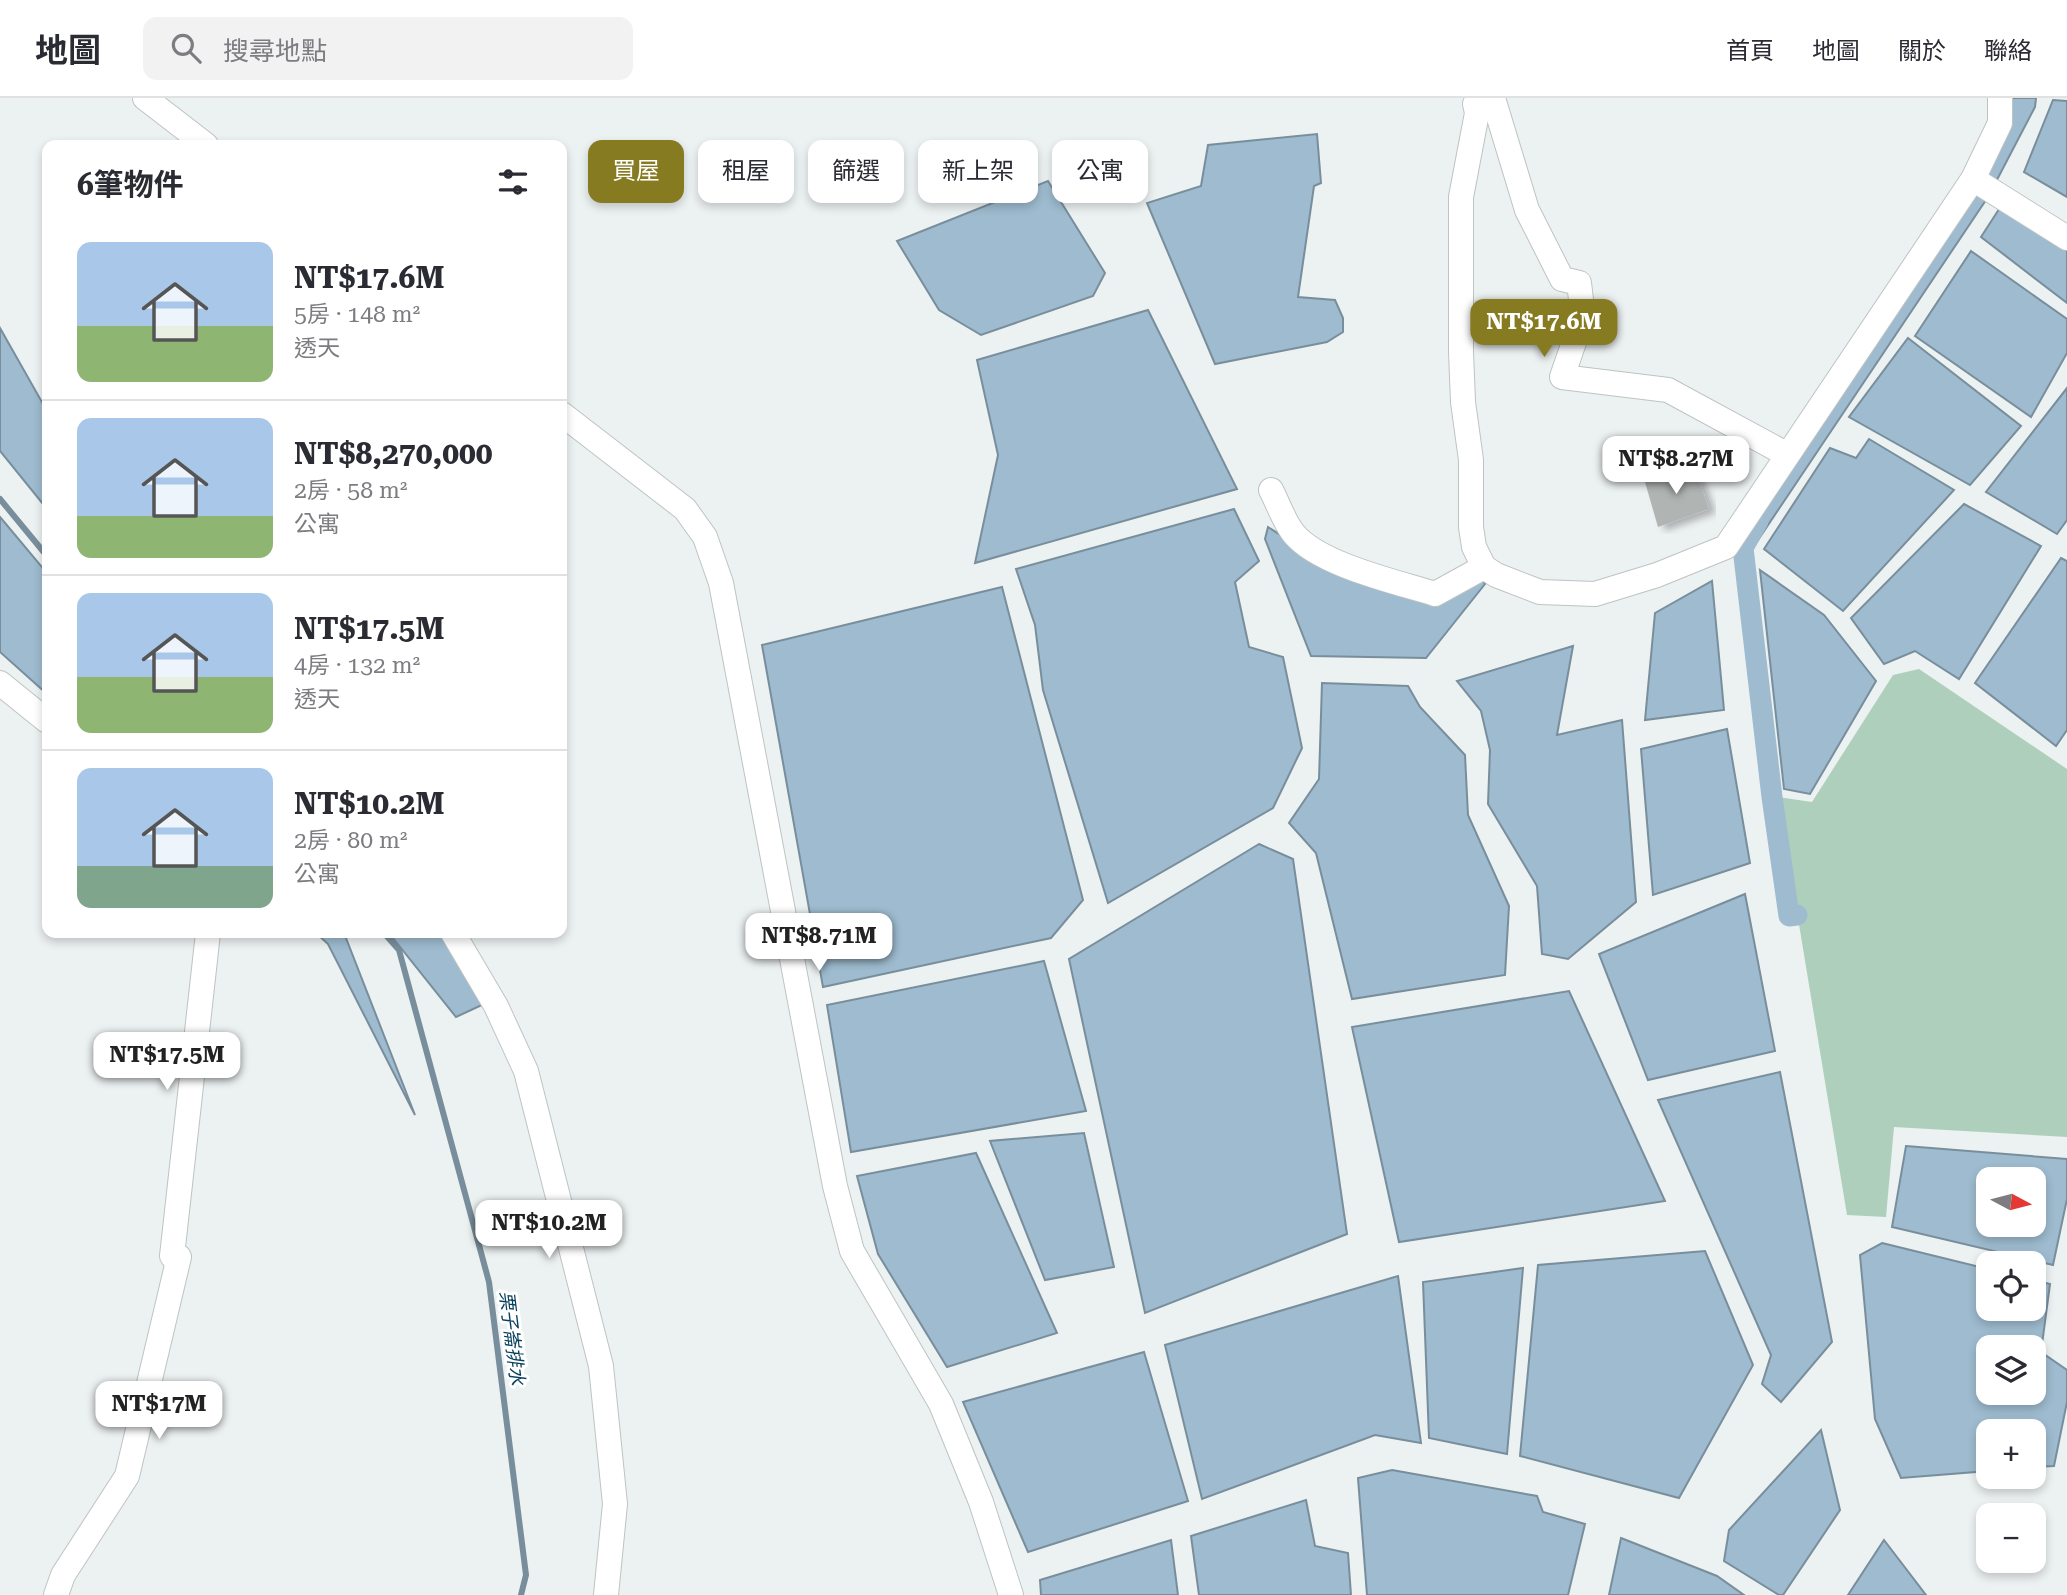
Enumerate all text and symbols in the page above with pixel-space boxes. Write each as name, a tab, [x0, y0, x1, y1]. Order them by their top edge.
search box	[143, 17, 633, 80]
icon: search	[167, 29, 205, 67]
text: 地圖	[35, 31, 101, 70]
text: 搜尋地點	[223, 36, 327, 66]
text: 首頁	[1726, 37, 1774, 65]
text: 地圖	[1812, 37, 1860, 65]
text: 關於	[1898, 37, 1946, 65]
text: 聯絡	[1984, 37, 2032, 65]
chip: 買屋	[588, 140, 684, 203]
chip: 租屋	[698, 140, 794, 203]
chip: 篩選	[808, 140, 904, 203]
chip: 新上架	[918, 140, 1038, 203]
chip: 公寓	[1052, 140, 1148, 203]
icon: filters	[494, 163, 532, 201]
text: 6筆物件	[77, 167, 184, 202]
text: NT$17.6M	[294, 260, 444, 295]
icon: home	[133, 270, 217, 354]
pin: NT$17.6M	[1472, 300, 1616, 359]
text: 5房 · 148 m²	[294, 301, 420, 328]
text: NT$17.6M	[1486, 308, 1602, 335]
text: 透天	[294, 335, 340, 362]
text: NT$8,270,000	[294, 436, 493, 471]
pin: NT$8.27M	[1604, 436, 1748, 496]
text: NT$8.27M	[1618, 445, 1734, 472]
icon: home	[133, 446, 217, 530]
text: 2房 · 58 m²	[294, 477, 407, 504]
text: 公寓	[294, 511, 340, 538]
text: NT$17.5M	[294, 611, 444, 646]
icon: home	[133, 621, 217, 705]
text: 4房 · 132 m²	[294, 652, 420, 679]
text: 透天	[294, 686, 340, 713]
text: NT$10.2M	[294, 786, 444, 821]
icon: home	[133, 796, 217, 880]
text: 2房 · 80 m²	[294, 827, 407, 854]
text: 公寓	[294, 861, 340, 888]
pin: NT$8.71M	[747, 914, 891, 973]
text: NT$8.71M	[761, 922, 877, 949]
pin: NT$17.5M	[95, 1032, 239, 1092]
text: NT$17.5M	[109, 1041, 225, 1068]
north arrow	[1976, 1167, 2046, 1237]
map controls	[1976, 1167, 2046, 1573]
pin: NT$10.2M	[477, 1200, 621, 1260]
text: NT$10.2M	[491, 1209, 607, 1236]
button: locate	[1976, 1251, 2046, 1321]
water label: 栗子崙排水	[495, 1289, 529, 1388]
button: layers	[1976, 1335, 2046, 1405]
pin: NT$17M	[102, 1382, 216, 1441]
text: NT$17M	[111, 1390, 207, 1417]
button: +	[1976, 1419, 2046, 1489]
button: −	[1976, 1503, 2046, 1573]

